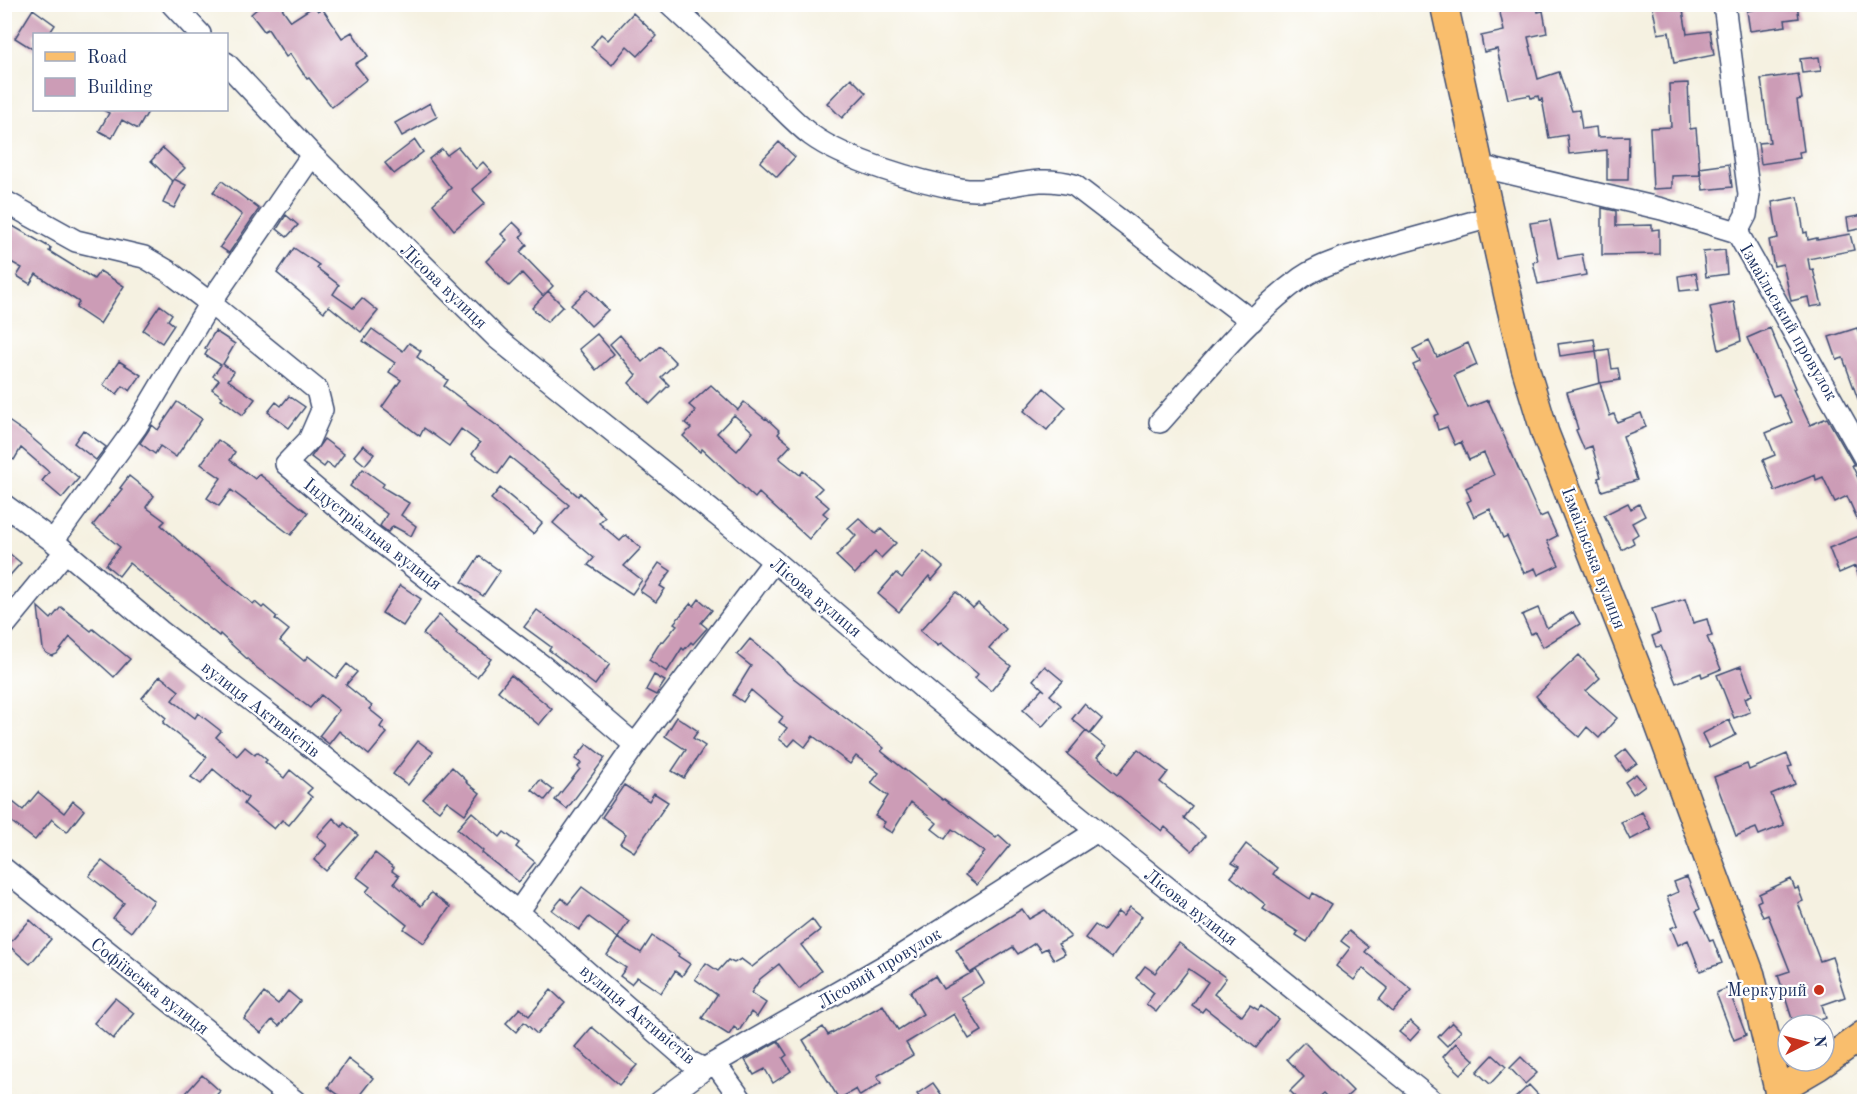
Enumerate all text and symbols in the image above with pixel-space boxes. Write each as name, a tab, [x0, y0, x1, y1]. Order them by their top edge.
legend	[33, 33, 228, 111]
text: Road	[87, 49, 127, 67]
text: Building	[87, 79, 153, 97]
street label: Лісова вулиця	[396, 241, 490, 333]
street label: Ізмаїльський провулок	[1736, 241, 1840, 404]
street label: Індустріальна вулиця	[300, 476, 445, 594]
street label: Ізмаїльська вулиця	[1558, 485, 1628, 632]
street label: Лісова вулиця	[766, 554, 865, 641]
street label: вулиця Активістів	[198, 658, 323, 761]
street label: Лісова вулиця	[1140, 866, 1241, 950]
street label: Лісовий провулок	[814, 925, 945, 1013]
street label: Софіївська вулиця	[86, 935, 212, 1039]
street label: вулиця Активістів	[576, 961, 698, 1068]
place label: Меркурий	[1727, 982, 1807, 1000]
marker: Меркурий	[1812, 983, 1826, 997]
north arrow	[1776, 1013, 1836, 1073]
text: N	[1810, 1035, 1828, 1049]

